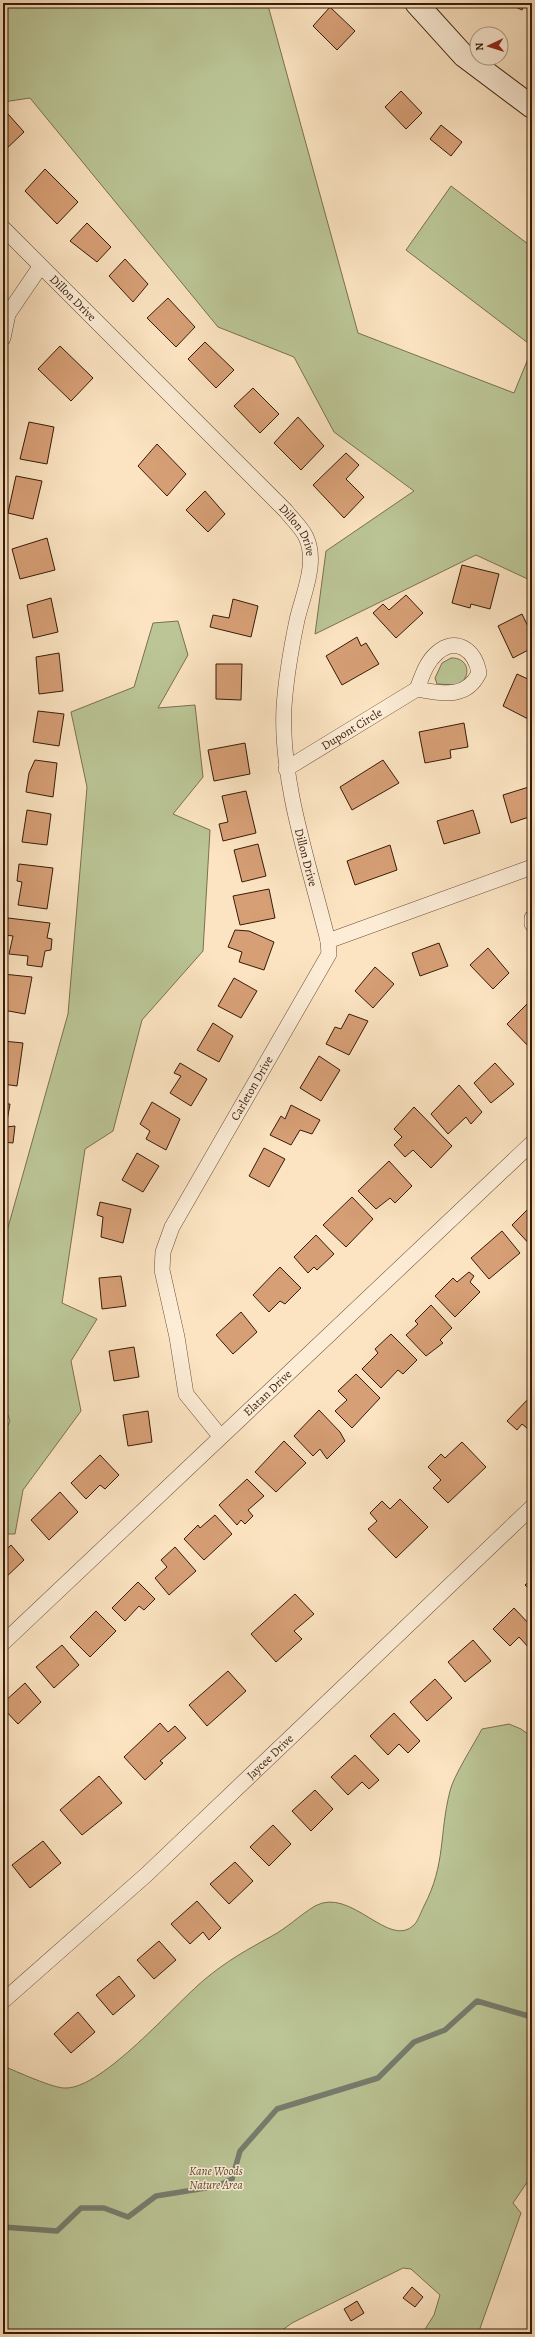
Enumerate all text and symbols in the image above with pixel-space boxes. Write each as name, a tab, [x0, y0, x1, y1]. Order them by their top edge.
north arrow	[469, 26, 509, 66]
text: N	[472, 42, 487, 51]
street label: Dillon Drive	[46, 271, 100, 325]
street label: Dillon Drive	[275, 500, 318, 557]
street label: Dupont Circle	[318, 704, 385, 754]
street label: Dillon Drive	[291, 827, 321, 888]
street label: Carleton Drive	[227, 1053, 277, 1123]
street label: Elatan Drive	[240, 1366, 295, 1420]
street label: Jaycee Drive	[243, 1731, 297, 1783]
park label: Kane Woods Nature Area	[189, 2163, 243, 2193]

